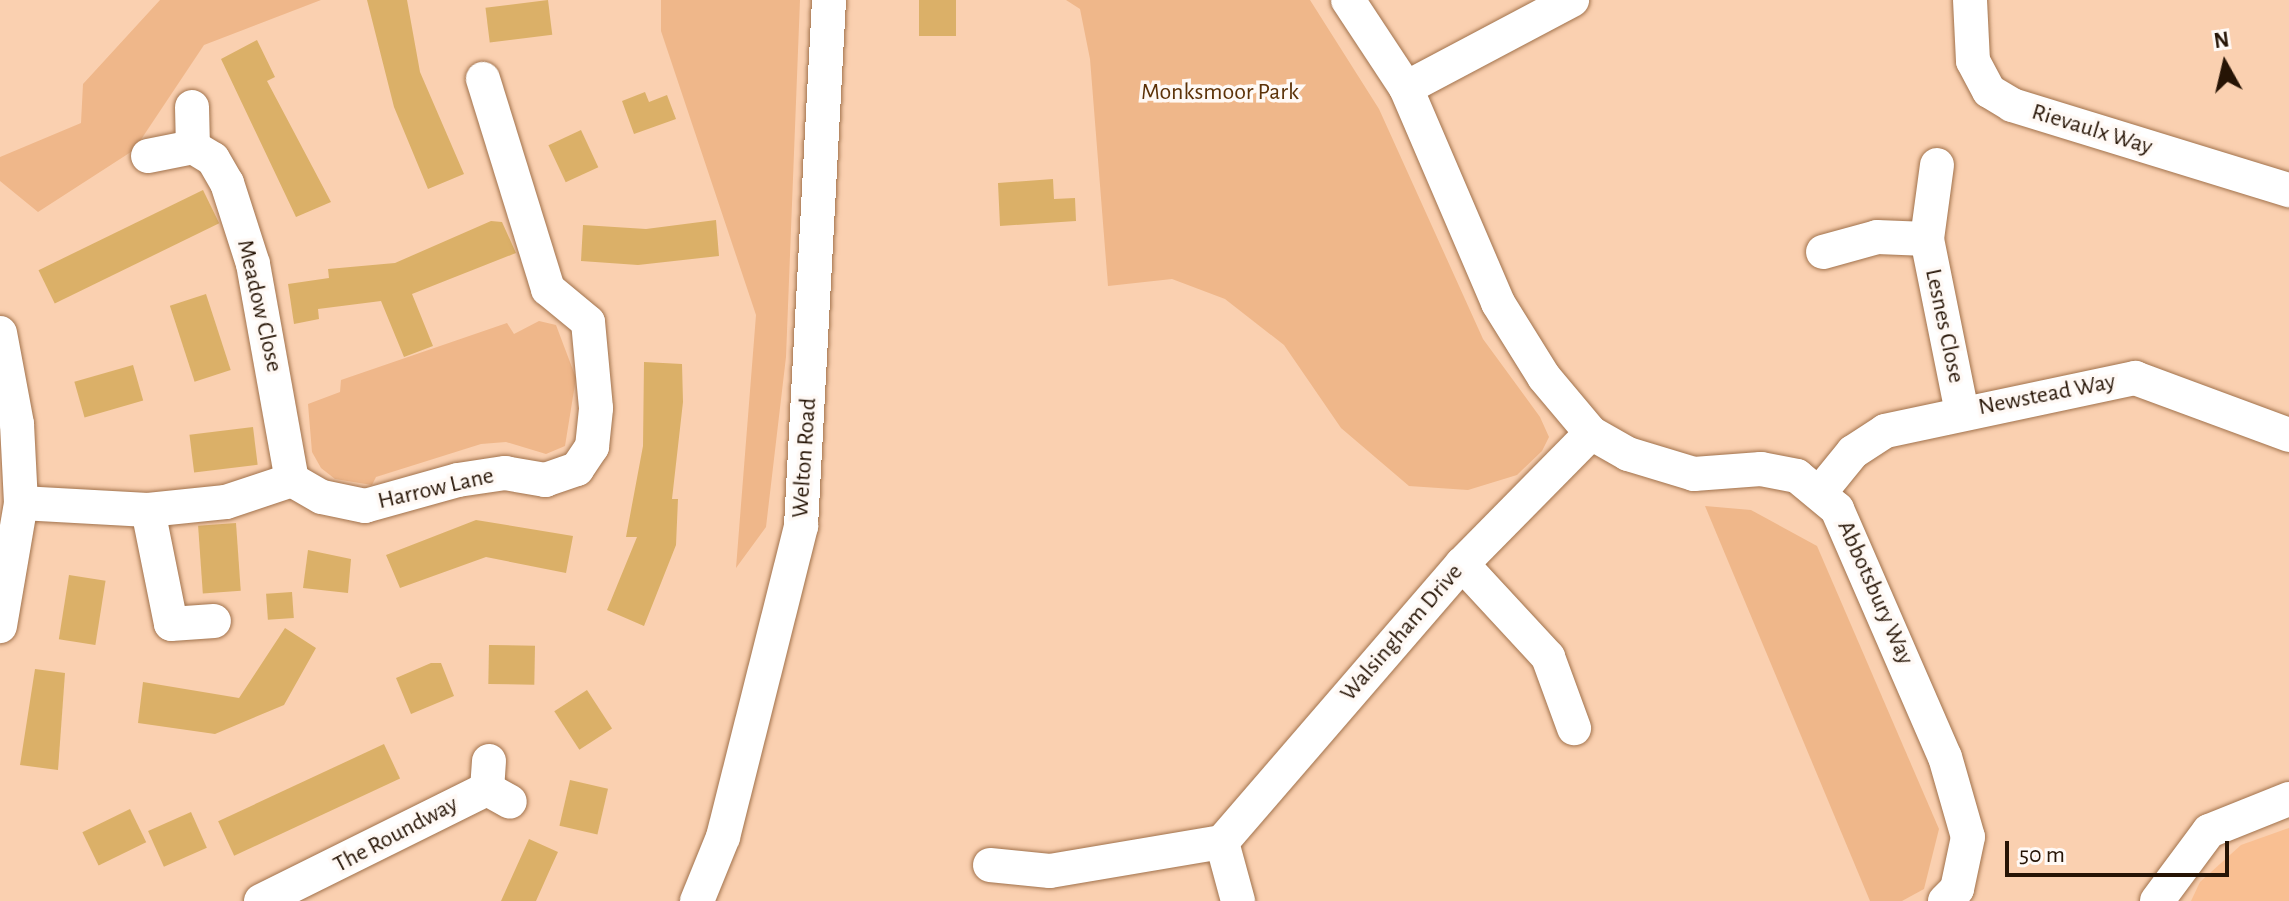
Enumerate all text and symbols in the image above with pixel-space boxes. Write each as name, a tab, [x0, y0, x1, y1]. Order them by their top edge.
north arrow	[2185, 24, 2265, 104]
text: N	[2213, 28, 2231, 52]
park label: Monksmoor Park	[1141, 79, 1299, 107]
street label: Rievaulx Way	[2028, 98, 2156, 162]
street label: Meadow Close	[230, 237, 288, 375]
street label: Lesnes Close	[1918, 266, 1970, 386]
street label: Newstead Way	[1976, 368, 2118, 422]
street label: Welton Road	[786, 397, 824, 519]
street label: Harrow Lane	[375, 462, 497, 516]
street label: Abbotsbury Way	[1830, 517, 1920, 669]
street label: Walsingham Drive	[1335, 559, 1469, 707]
street label: The Roundway	[329, 790, 463, 880]
scale bar	[2009, 825, 2233, 875]
text: 50 m	[2019, 843, 2065, 867]

